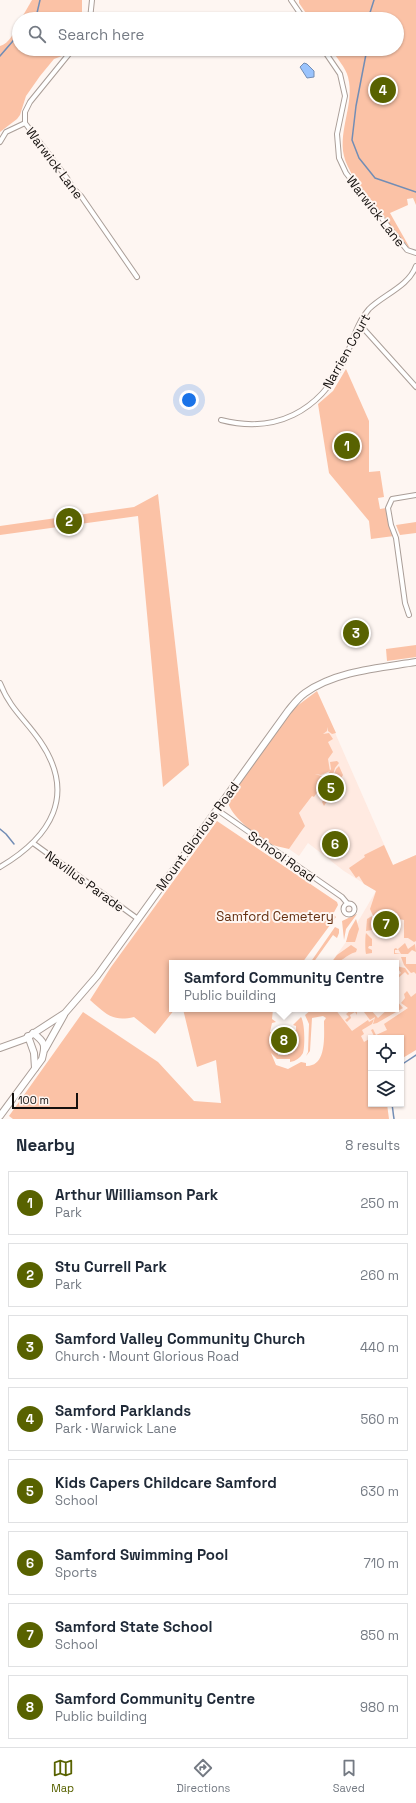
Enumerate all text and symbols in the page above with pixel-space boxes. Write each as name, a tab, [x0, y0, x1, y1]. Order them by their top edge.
search box	[12, 12, 404, 56]
icon: search	[26, 23, 48, 45]
text: Search here	[58, 25, 144, 44]
pin: 4	[370, 75, 396, 105]
street label: Warwick Lane	[22, 124, 87, 203]
street label: Warwick Lane	[343, 172, 409, 250]
street label: Narrien Court	[319, 311, 374, 392]
your location	[179, 390, 199, 410]
pin: 1	[334, 431, 360, 461]
pin: 2	[56, 506, 82, 536]
pin: 3	[343, 618, 369, 648]
pin: 5	[318, 773, 344, 803]
street label: Mount Glorious Road	[152, 779, 243, 894]
street label: School Road	[245, 827, 319, 886]
pin: 6	[322, 829, 348, 859]
street label: Navillus Parade	[42, 847, 128, 916]
park label: Samford Cemetery	[216, 908, 334, 925]
pin: 7	[373, 909, 399, 939]
popup	[169, 960, 399, 1012]
text: Samford Community Centre	[184, 968, 384, 987]
text: Public building	[184, 987, 276, 1004]
pin: 8	[271, 1025, 297, 1055]
map controls	[368, 1035, 404, 1107]
button: locate	[368, 1035, 404, 1071]
button: layers	[368, 1071, 404, 1107]
scale bar	[12, 1091, 78, 1110]
text: 100 m	[18, 1093, 49, 1107]
text: Nearby	[16, 1134, 75, 1156]
text: 8 results	[345, 1137, 400, 1154]
text: Arthur Williamson Park	[55, 1185, 218, 1204]
text: 1	[27, 1195, 33, 1212]
text: 250 m	[361, 1195, 399, 1212]
text: Park	[55, 1204, 82, 1221]
text: Stu Currell Park	[55, 1257, 167, 1276]
text: 2	[26, 1267, 34, 1284]
text: 260 m	[360, 1267, 399, 1284]
text: Park	[55, 1276, 82, 1293]
text: Samford Valley Community Church	[55, 1329, 305, 1348]
text: 3	[26, 1339, 34, 1356]
text: 440 m	[360, 1339, 399, 1356]
text: Church · Mount Glorious Road	[55, 1348, 239, 1365]
text: Samford Parklands	[55, 1401, 191, 1420]
text: 4	[26, 1411, 34, 1428]
text: 560 m	[360, 1411, 399, 1428]
text: Park · Warwick Lane	[55, 1420, 177, 1437]
text: Kids Capers Childcare Samford	[55, 1473, 277, 1492]
text: 5	[26, 1483, 34, 1500]
text: 630 m	[360, 1483, 399, 1500]
text: School	[55, 1492, 98, 1509]
text: Samford Swimming Pool	[55, 1545, 228, 1564]
text: 6	[26, 1555, 34, 1572]
text: 710 m	[364, 1555, 399, 1572]
text: Sports	[55, 1564, 97, 1581]
text: Samford State School	[55, 1617, 212, 1636]
text: 7	[26, 1627, 34, 1644]
text: 850 m	[360, 1627, 399, 1644]
text: School	[55, 1636, 98, 1653]
text: Samford Community Centre	[55, 1689, 255, 1708]
text: 8	[26, 1699, 34, 1716]
text: 980 m	[360, 1699, 399, 1716]
text: Public building	[55, 1708, 147, 1725]
tab: Map	[51, 1757, 74, 1795]
tab: Directions	[176, 1757, 230, 1795]
tab: Saved	[333, 1757, 365, 1795]

